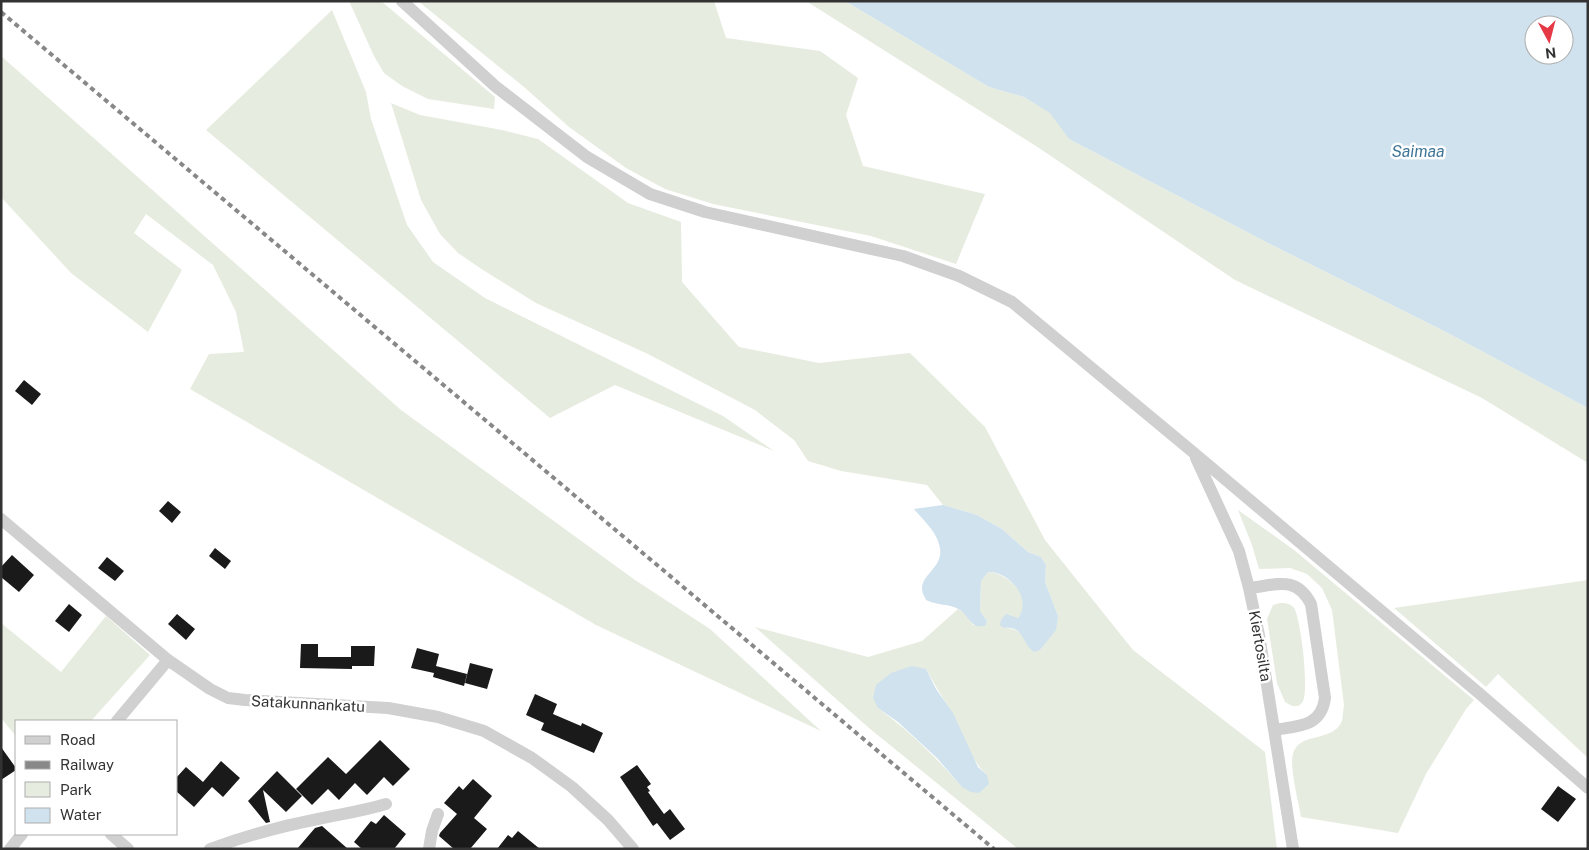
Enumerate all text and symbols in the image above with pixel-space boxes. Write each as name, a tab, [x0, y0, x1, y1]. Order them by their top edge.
north arrow	[1524, 15, 1574, 65]
text: N	[1544, 44, 1557, 62]
water label: Saimaa	[1391, 142, 1445, 161]
street label: Kiertosilta	[1246, 609, 1275, 683]
street label: Satakunnankatu	[251, 692, 365, 715]
legend	[15, 720, 178, 835]
text: Road	[60, 731, 96, 748]
text: Railway	[60, 756, 114, 773]
text: Park	[60, 781, 92, 798]
text: Water	[60, 806, 102, 823]

